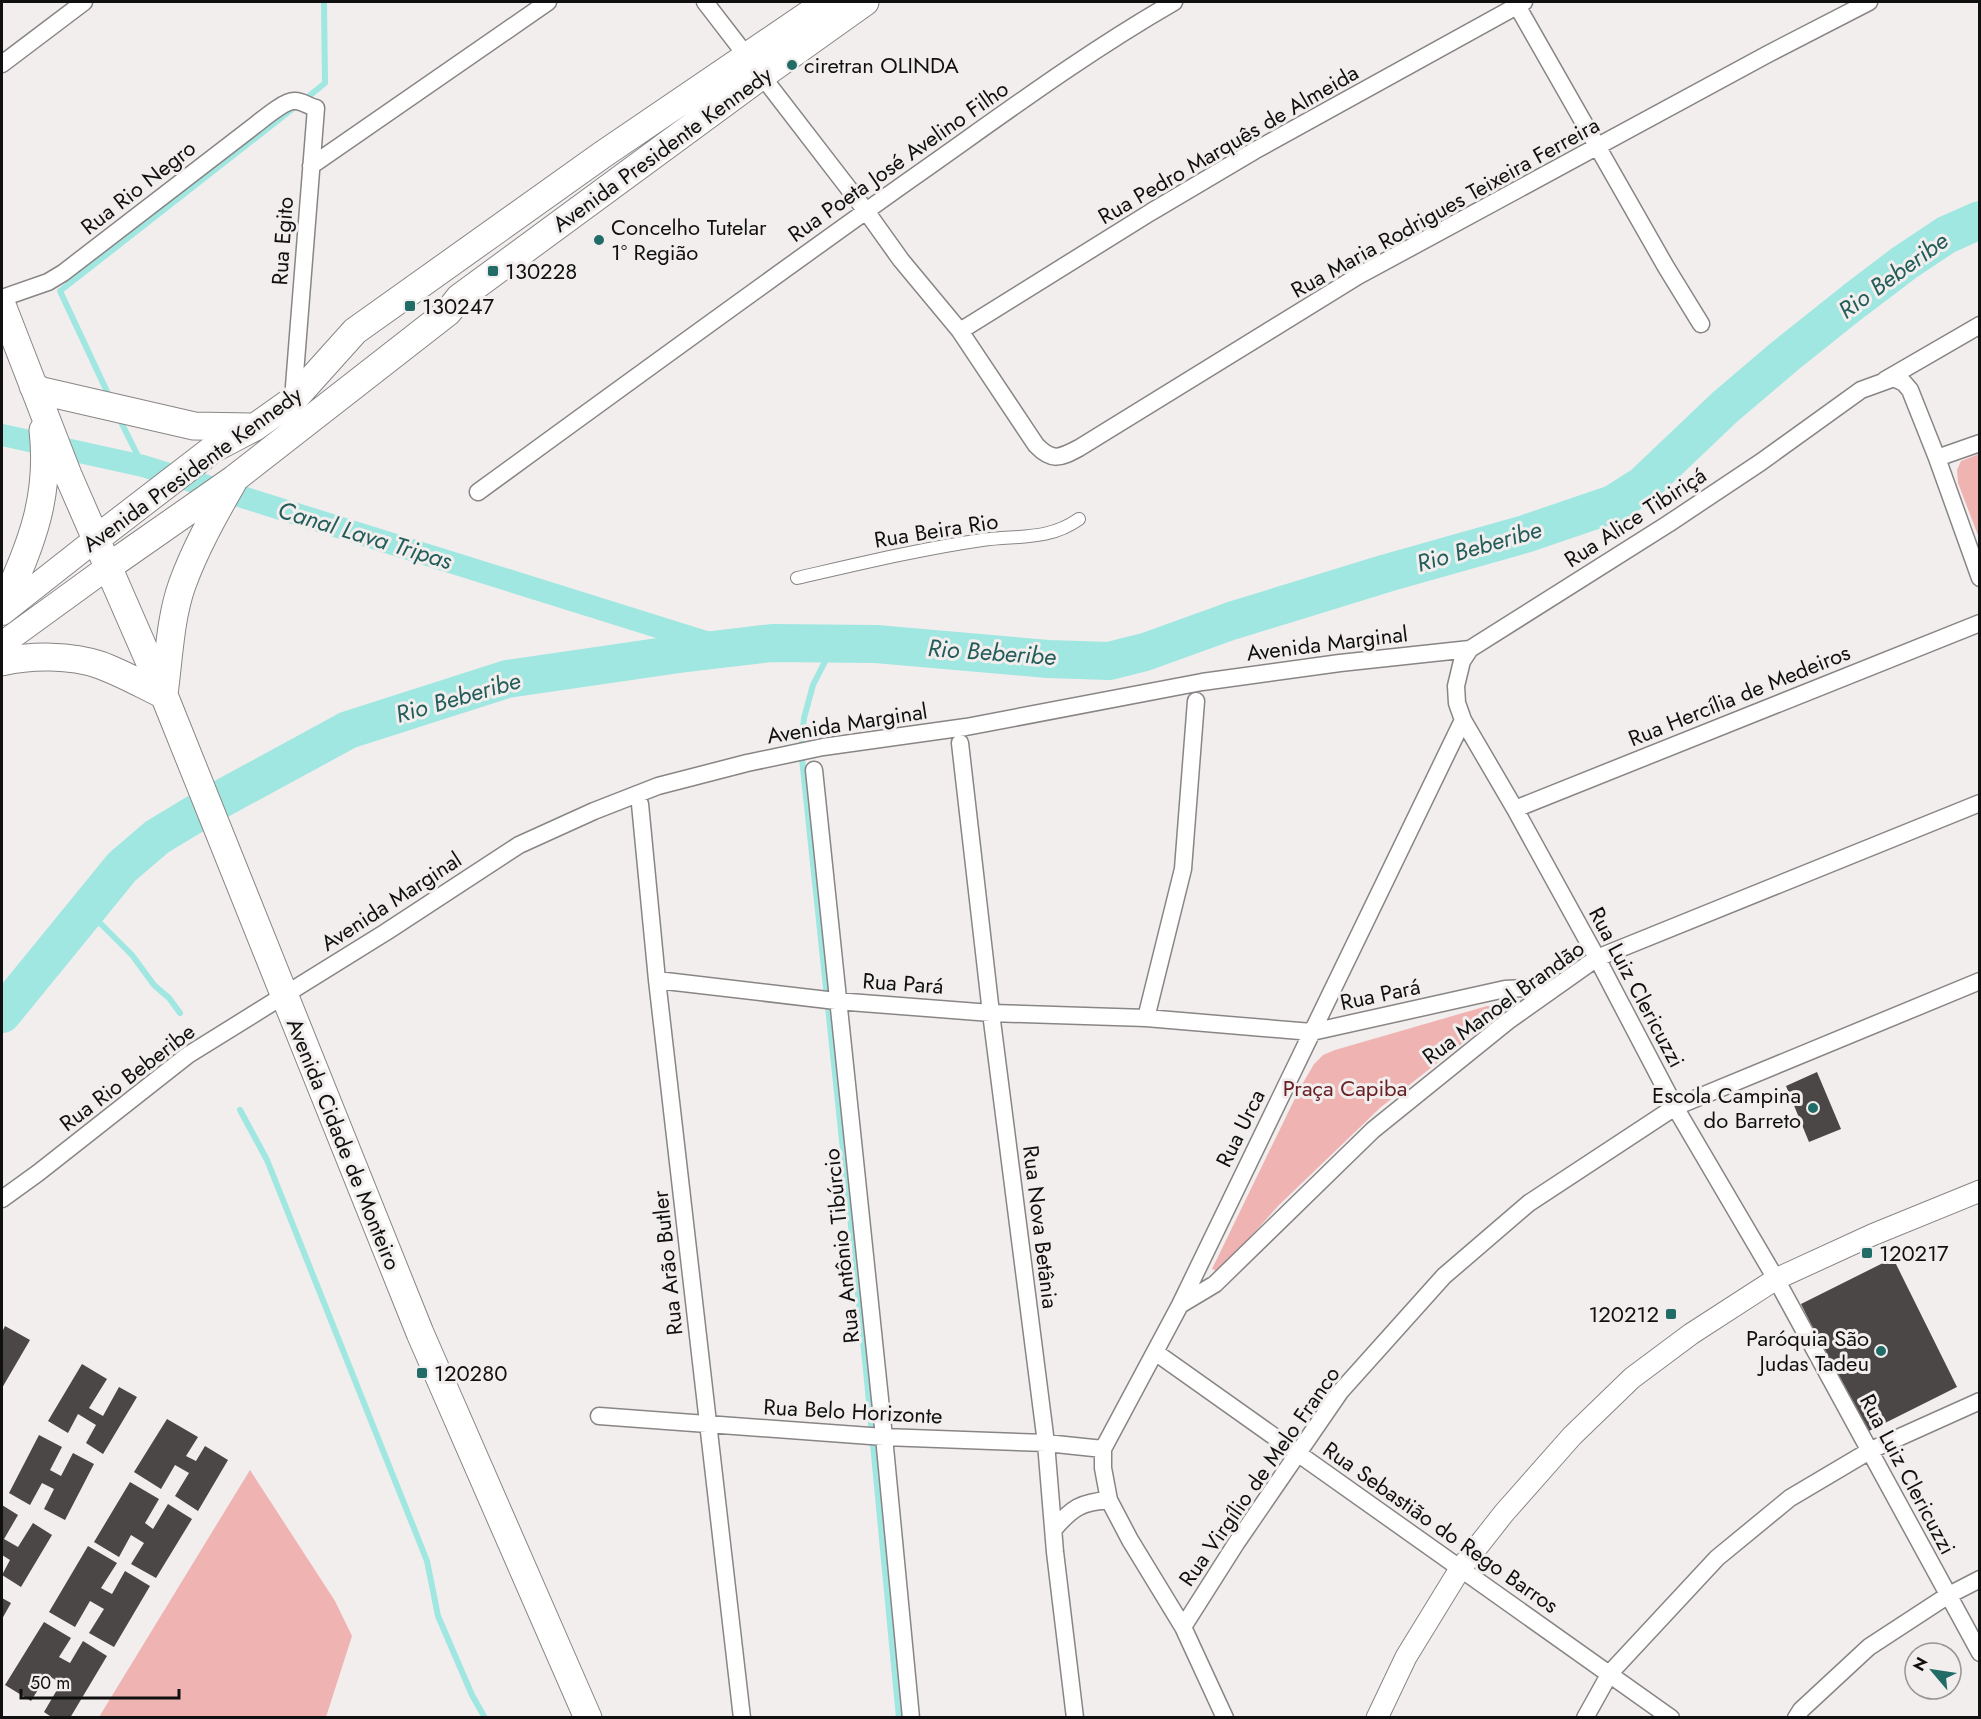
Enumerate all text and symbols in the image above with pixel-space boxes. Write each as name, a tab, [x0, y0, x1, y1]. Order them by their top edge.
place label: ciretran OLINDA	[804, 49, 959, 81]
street label: Rua Pedro Marquês de Almeida	[1092, 56, 1364, 232]
street label: Avenida Presidente Kennedy	[546, 58, 779, 240]
marker: ciretran OLINDA	[785, 58, 799, 72]
street label: Rua Poeta José Avelino Filho	[781, 73, 1015, 249]
street label: Rua Maria Rodrigues Teixeira Ferreira	[1285, 109, 1605, 305]
street label: Rua Rio Negro	[74, 132, 202, 242]
street label: Rua Egito	[263, 196, 301, 286]
place label: Concelho Tutelar 1° Região	[611, 211, 767, 268]
water label: Rio Beberibe	[1831, 223, 1955, 327]
marker: Concelho Tutelar 1° Região	[592, 233, 606, 247]
place label: 130228	[505, 255, 577, 287]
marker: 130228	[486, 264, 500, 278]
place label: 130247	[422, 290, 494, 322]
marker: 130247	[403, 299, 417, 313]
street label: Avenida Presidente Kennedy	[76, 378, 309, 560]
street label: Rua Alice Tibiriçá	[1558, 459, 1712, 575]
water label: Canal Lava Tripas	[274, 492, 457, 578]
street label: Rua Beira Rio	[872, 504, 1000, 556]
water label: Rio Beberibe	[1412, 511, 1546, 581]
street label: Avenida Marginal	[1245, 617, 1409, 669]
water label: Rio Beberibe	[927, 630, 1057, 674]
street label: Rua Hercília de Medeiros	[1623, 636, 1855, 754]
water label: Rio Beberibe	[391, 662, 525, 732]
street label: Avenida Marginal	[764, 695, 930, 751]
street label: Avenida Marginal	[314, 843, 468, 959]
street label: Rua Luiz Clericuzzi	[1581, 901, 1693, 1073]
street label: Rua Manoel Brandão	[1415, 932, 1591, 1072]
street label: Rua Pará	[861, 964, 945, 1002]
street label: Rua Pará	[1337, 970, 1423, 1018]
street label: Avenida Cidade de Monteiro	[279, 1013, 409, 1275]
street label: Rua Rio Beberibe	[53, 1015, 201, 1139]
park label: Praça Capiba	[1283, 1072, 1407, 1104]
place label: Escola Campina do Barreto	[1652, 1079, 1801, 1136]
street label: Rua Urca	[1207, 1084, 1273, 1172]
marker: Escola Campina do Barreto	[1806, 1101, 1820, 1115]
street label: Rua Nova Betânia	[1015, 1144, 1067, 1310]
street label: Rua Antônio Tibúrcio	[815, 1147, 867, 1345]
street label: Rua Arão Butler	[643, 1189, 691, 1337]
place label: 120217	[1879, 1237, 1949, 1269]
marker: 120217	[1860, 1246, 1874, 1260]
place label: 120212	[1588, 1298, 1659, 1330]
marker: 120212	[1664, 1307, 1678, 1321]
place label: Paróquia São Judas Tadeu	[1746, 1322, 1869, 1379]
marker: Paróquia São Judas Tadeu	[1874, 1344, 1888, 1358]
place label: 120280	[434, 1357, 507, 1389]
street label: Rua Virgílio de Melo Franco	[1171, 1359, 1347, 1593]
marker: 120280	[415, 1366, 429, 1380]
street label: Rua Luiz Clericuzzi	[1852, 1388, 1964, 1560]
street label: Rua Belo Horizonte	[763, 1390, 943, 1432]
street label: Rua Sebastião do Rego Barros	[1317, 1433, 1565, 1621]
north arrow	[1903, 1641, 1963, 1701]
text: N	[1907, 1653, 1933, 1675]
scale bar	[21, 1662, 178, 1700]
text: 50 m	[30, 1670, 70, 1696]

